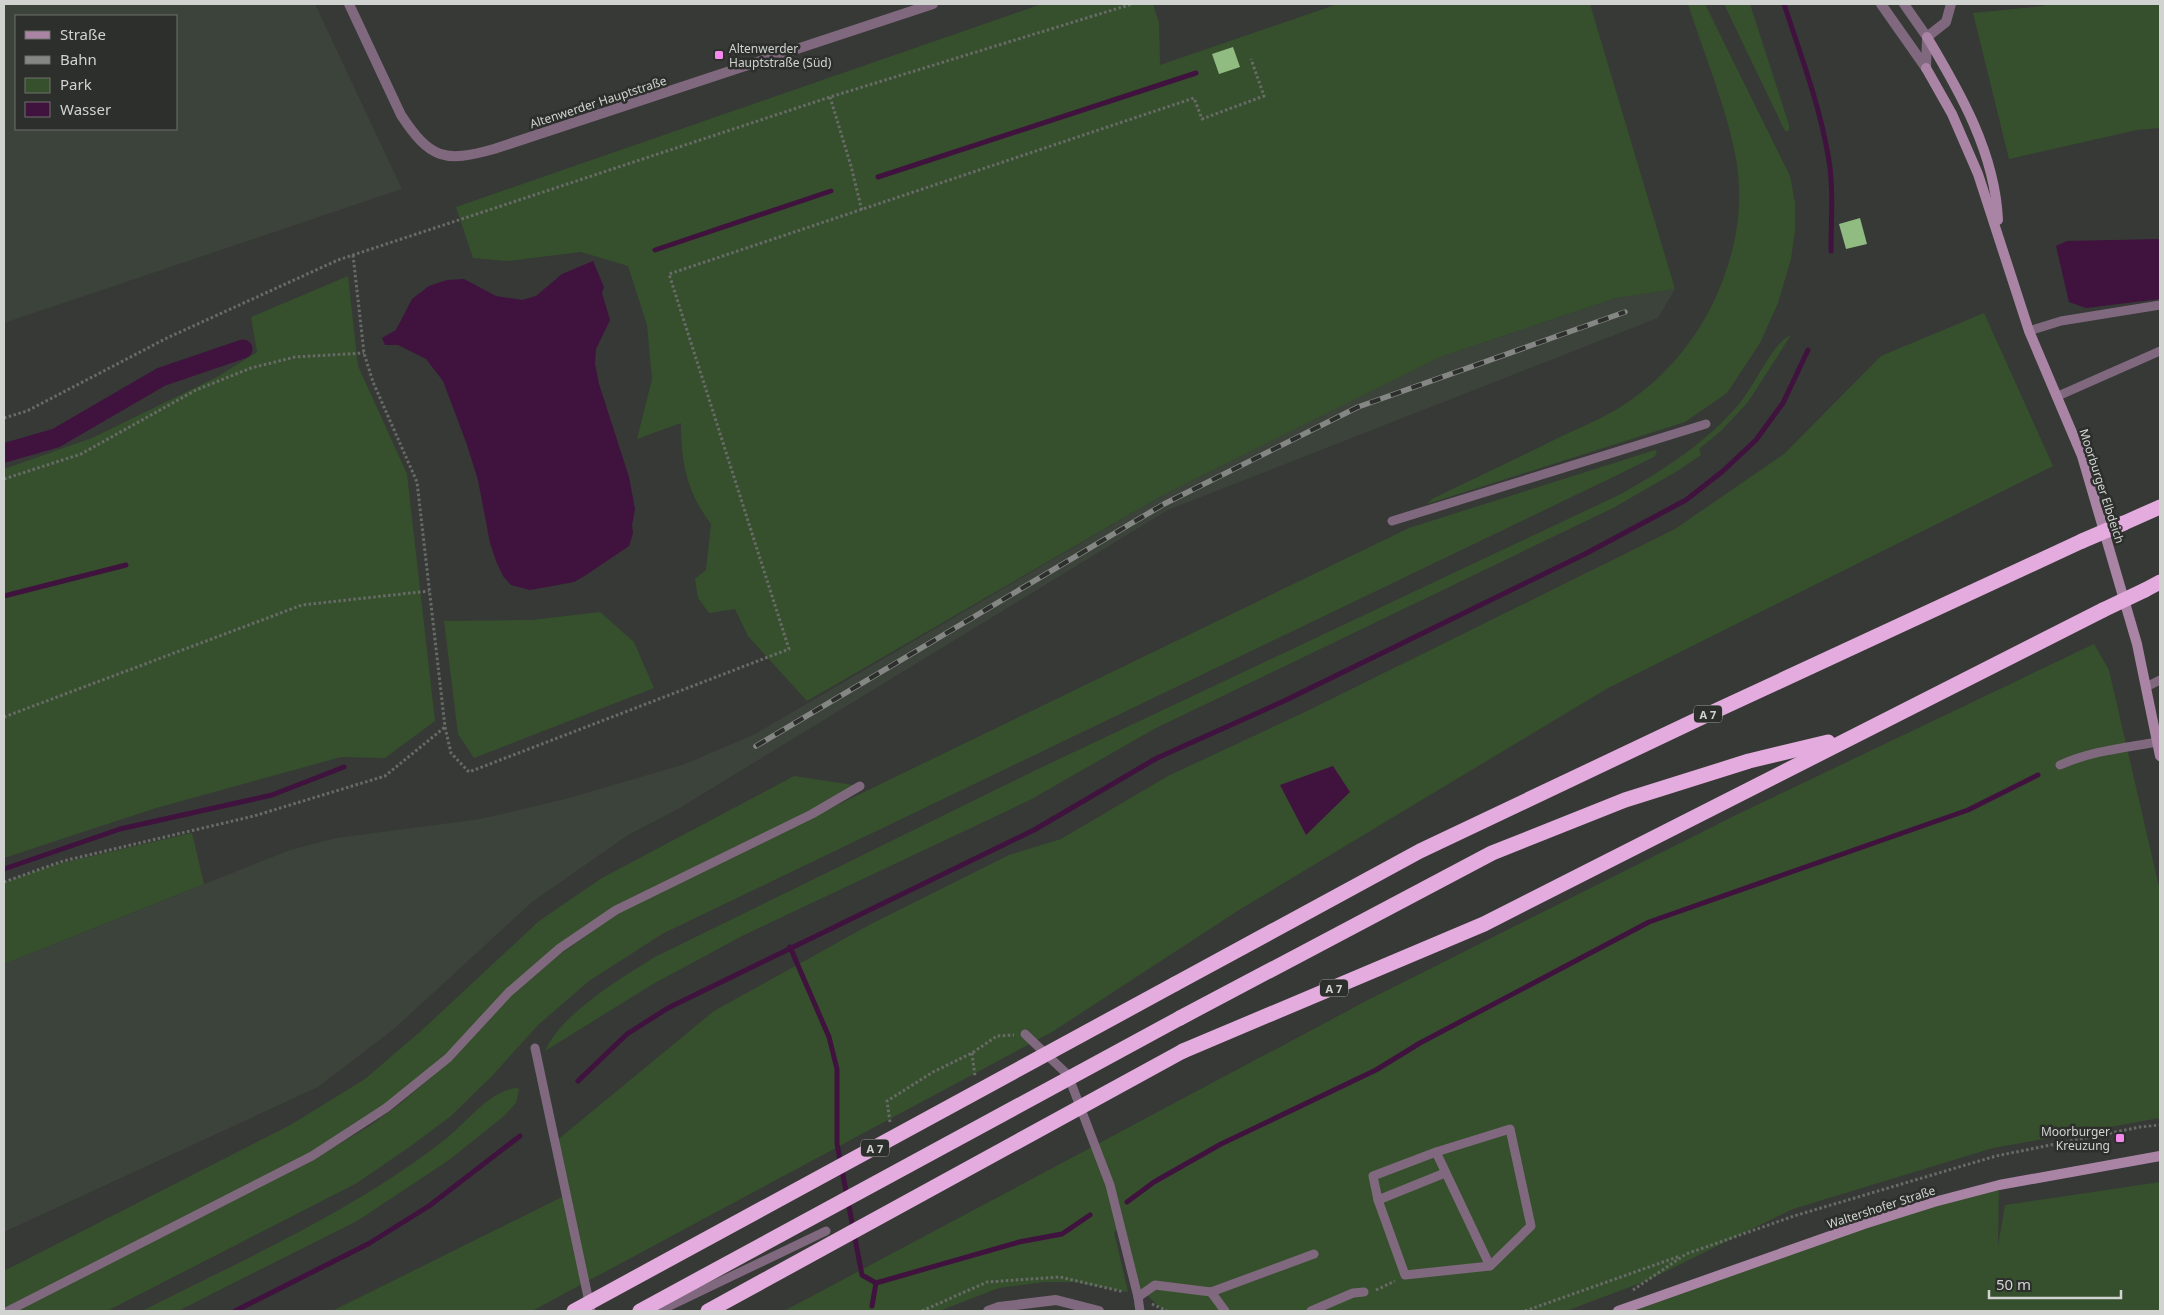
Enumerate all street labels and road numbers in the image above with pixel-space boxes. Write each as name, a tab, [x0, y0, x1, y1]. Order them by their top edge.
street label: Altenwerder Hauptstraße	[527, 72, 669, 132]
street label: Moorburger Elbdeich	[2075, 426, 2129, 546]
road number: A 7	[1694, 706, 1722, 722]
road number: A 7	[1320, 980, 1348, 996]
road number: A 7	[861, 1140, 889, 1156]
street label: Waltershofer Straße	[1825, 1181, 1938, 1233]

